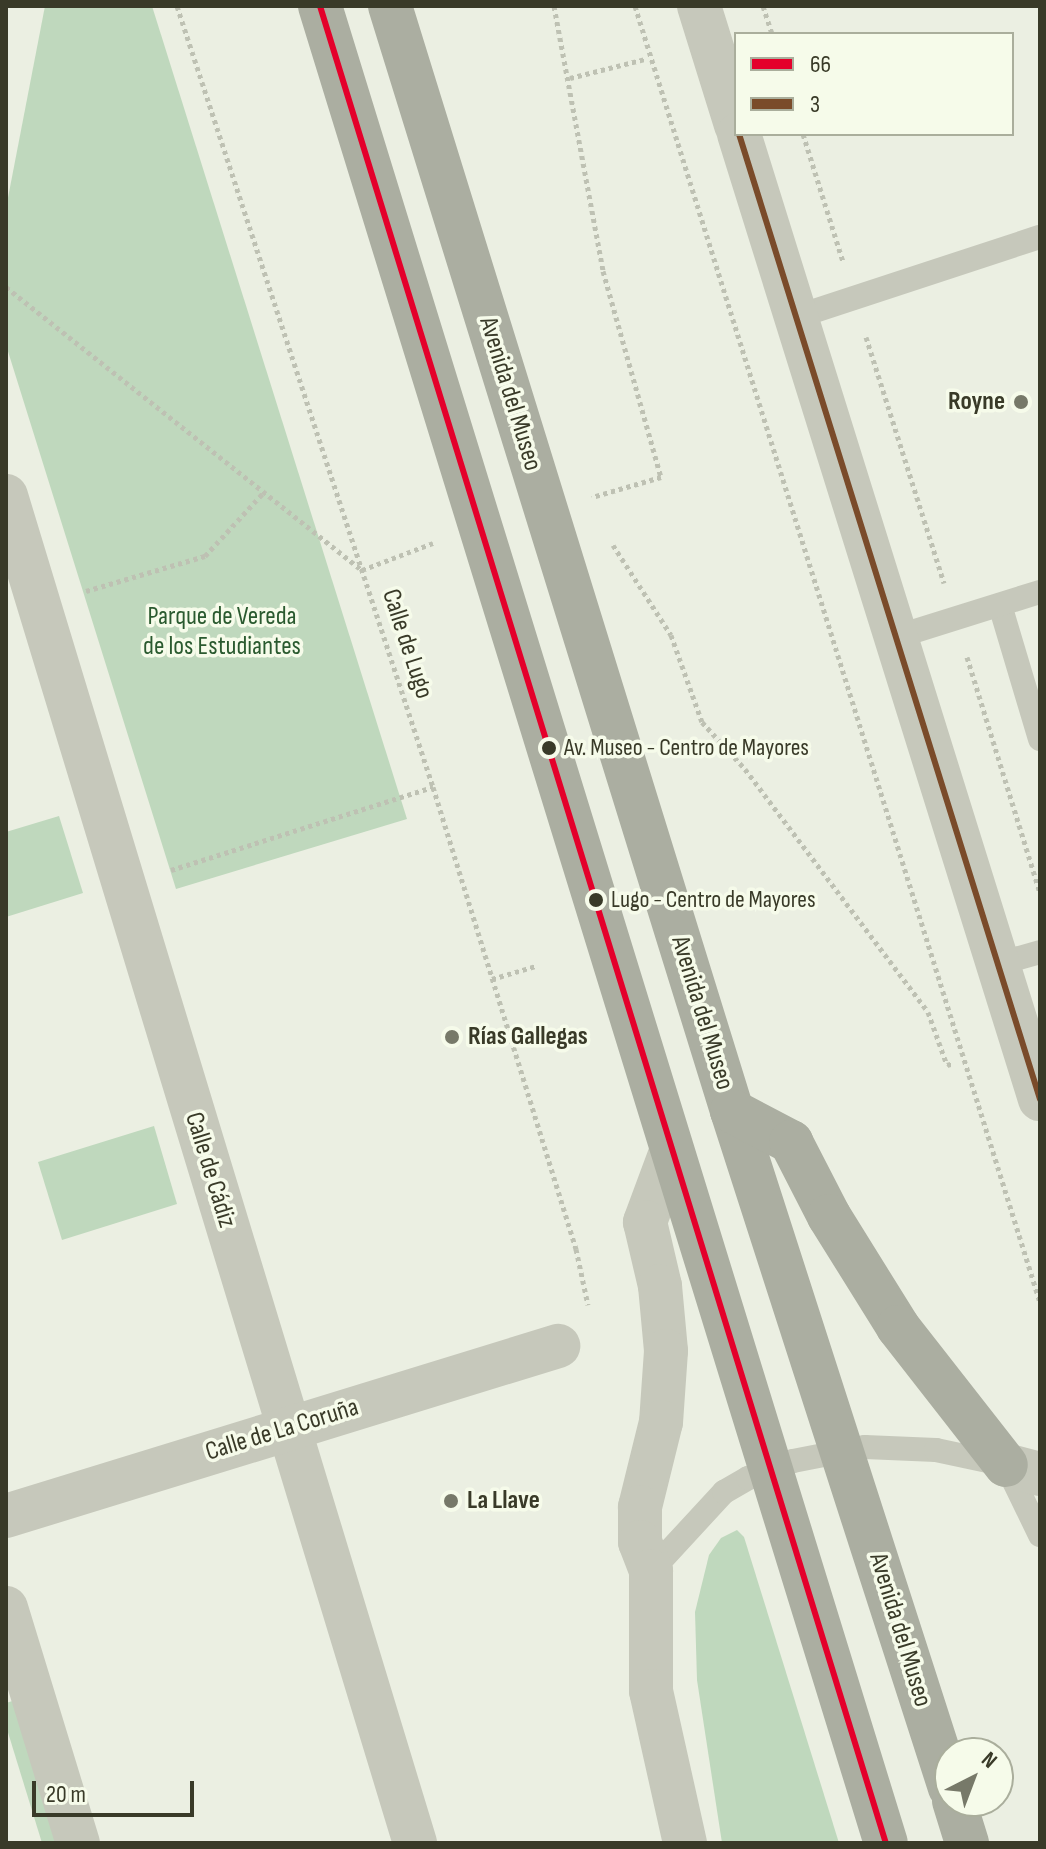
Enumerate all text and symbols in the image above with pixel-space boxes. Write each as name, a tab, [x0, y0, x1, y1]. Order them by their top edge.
legend	[734, 32, 1014, 136]
text: 66	[810, 50, 831, 79]
text: 3	[810, 90, 820, 119]
street label: Avenida del Museo	[472, 313, 548, 475]
place label: Royne	[948, 386, 1005, 418]
marker: Royne	[1012, 393, 1030, 411]
street label: Calle de Lugo	[375, 585, 439, 703]
park label: Parque de Vereda de los Estudiantes	[143, 601, 301, 662]
place label: Av. Museo - Centro de Mayores	[564, 734, 809, 762]
marker: Av. Museo - Centro de Mayores	[541, 740, 557, 756]
place label: Lugo - Centro de Mayores	[611, 886, 816, 914]
marker: Lugo - Centro de Mayores	[588, 892, 604, 908]
street label: Avenida del Museo	[664, 932, 740, 1094]
place label: Rías Gallegas	[468, 1021, 588, 1053]
marker: Rías Gallegas	[443, 1028, 461, 1046]
street label: Calle de Cádiz	[178, 1109, 242, 1231]
street label: Calle de La Coruña	[202, 1392, 362, 1468]
place label: La Llave	[467, 1485, 540, 1517]
marker: La Llave	[442, 1492, 460, 1510]
street label: Avenida del Museo	[862, 1549, 938, 1711]
north arrow	[934, 1737, 1014, 1817]
text: N	[976, 1746, 1002, 1774]
scale bar	[36, 1765, 198, 1815]
text: 20 m	[46, 1780, 86, 1809]

